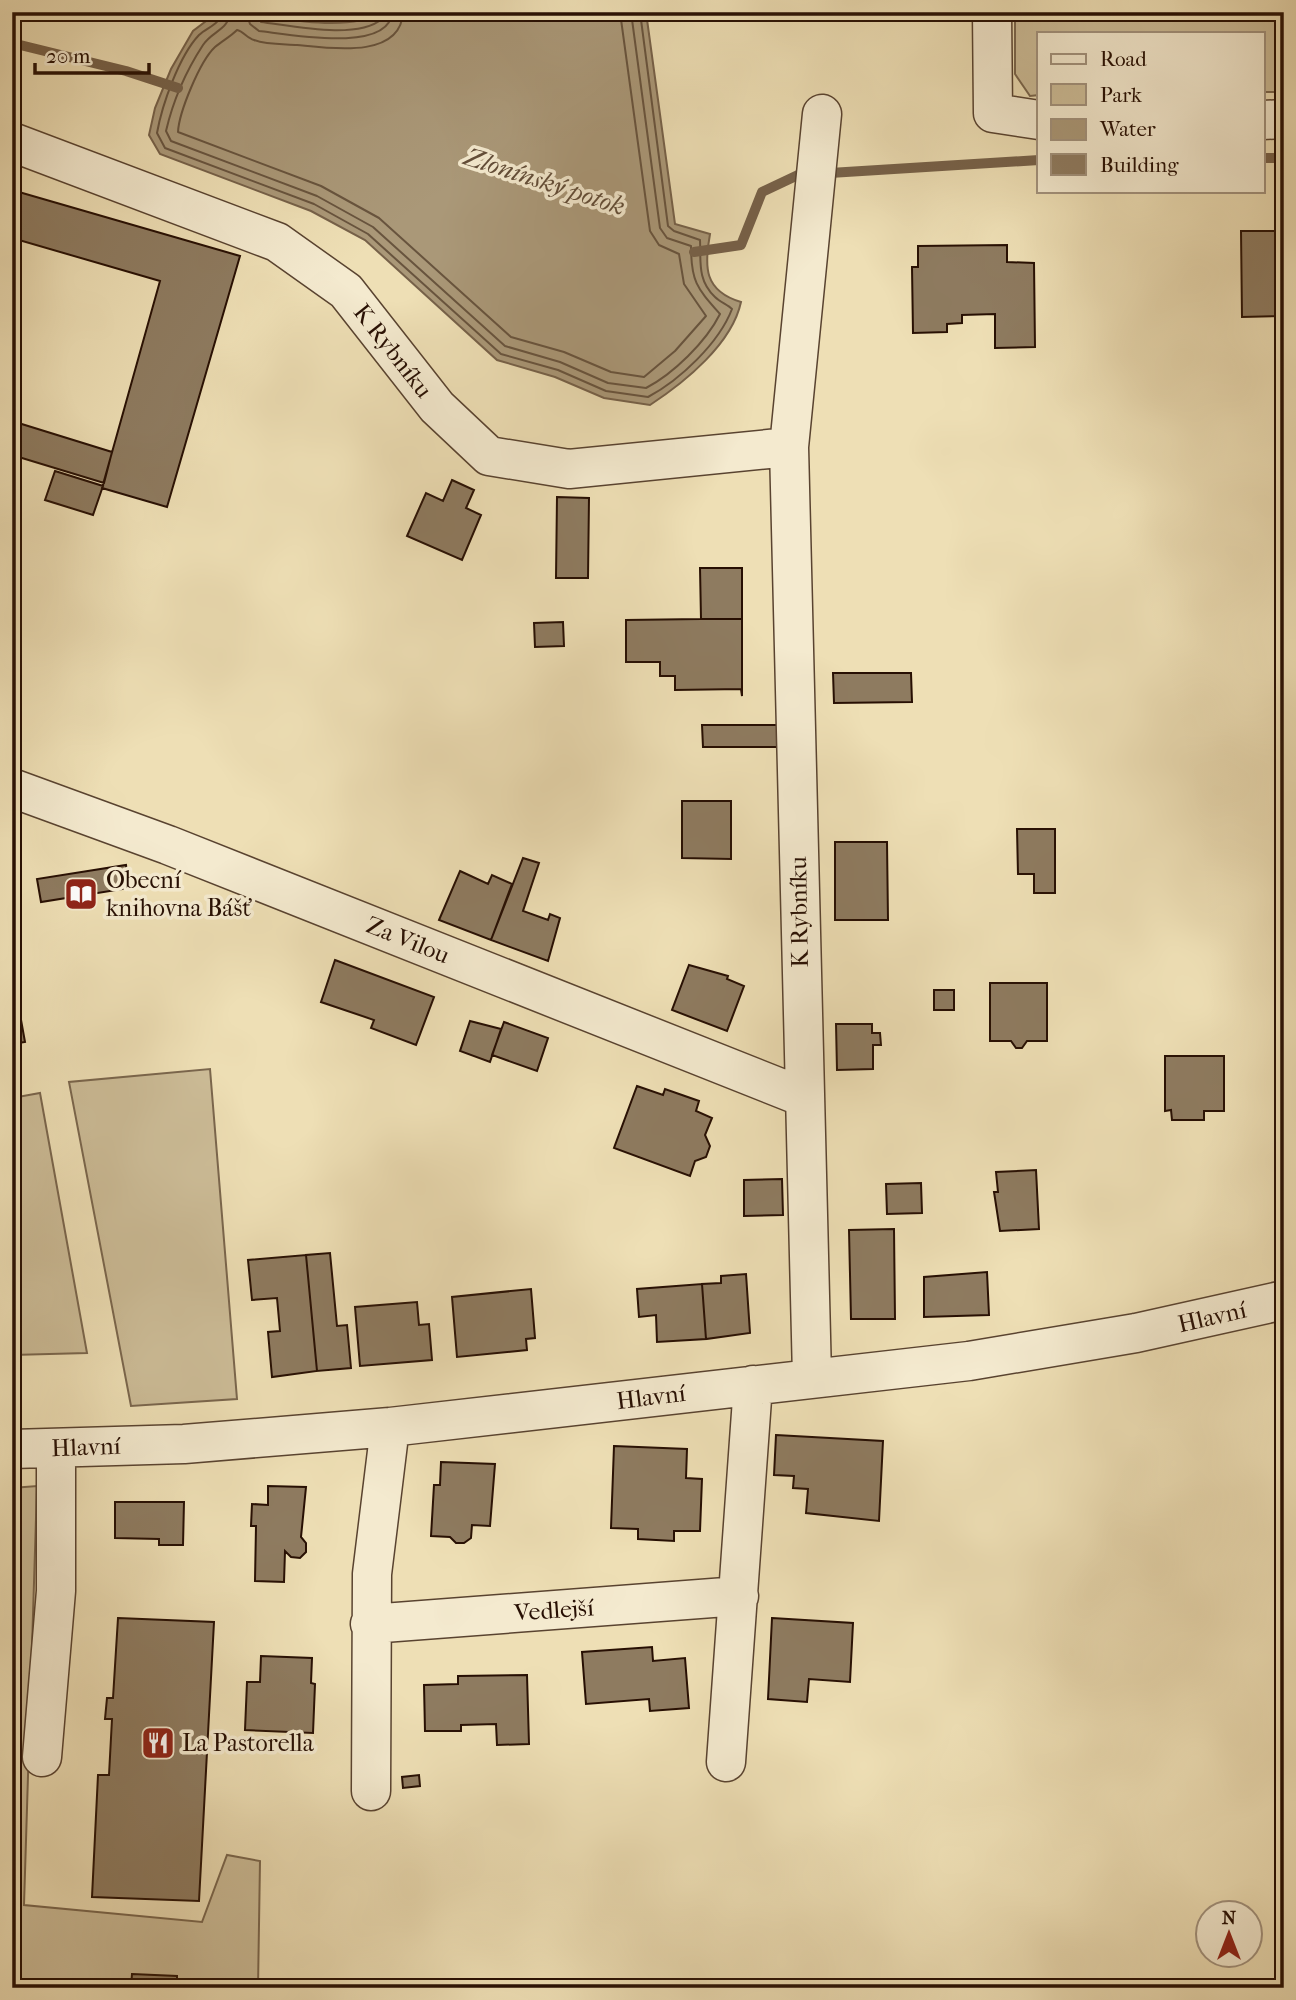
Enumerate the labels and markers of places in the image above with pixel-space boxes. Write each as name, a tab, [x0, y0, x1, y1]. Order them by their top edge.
place label: Obecní knihovna Bášť	[106, 866, 252, 922]
library icon: Obecní knihovna Bášť	[62, 875, 100, 913]
restaurant icon: La Pastorella	[139, 1724, 177, 1762]
place label: La Pastorella	[182, 1729, 315, 1757]

